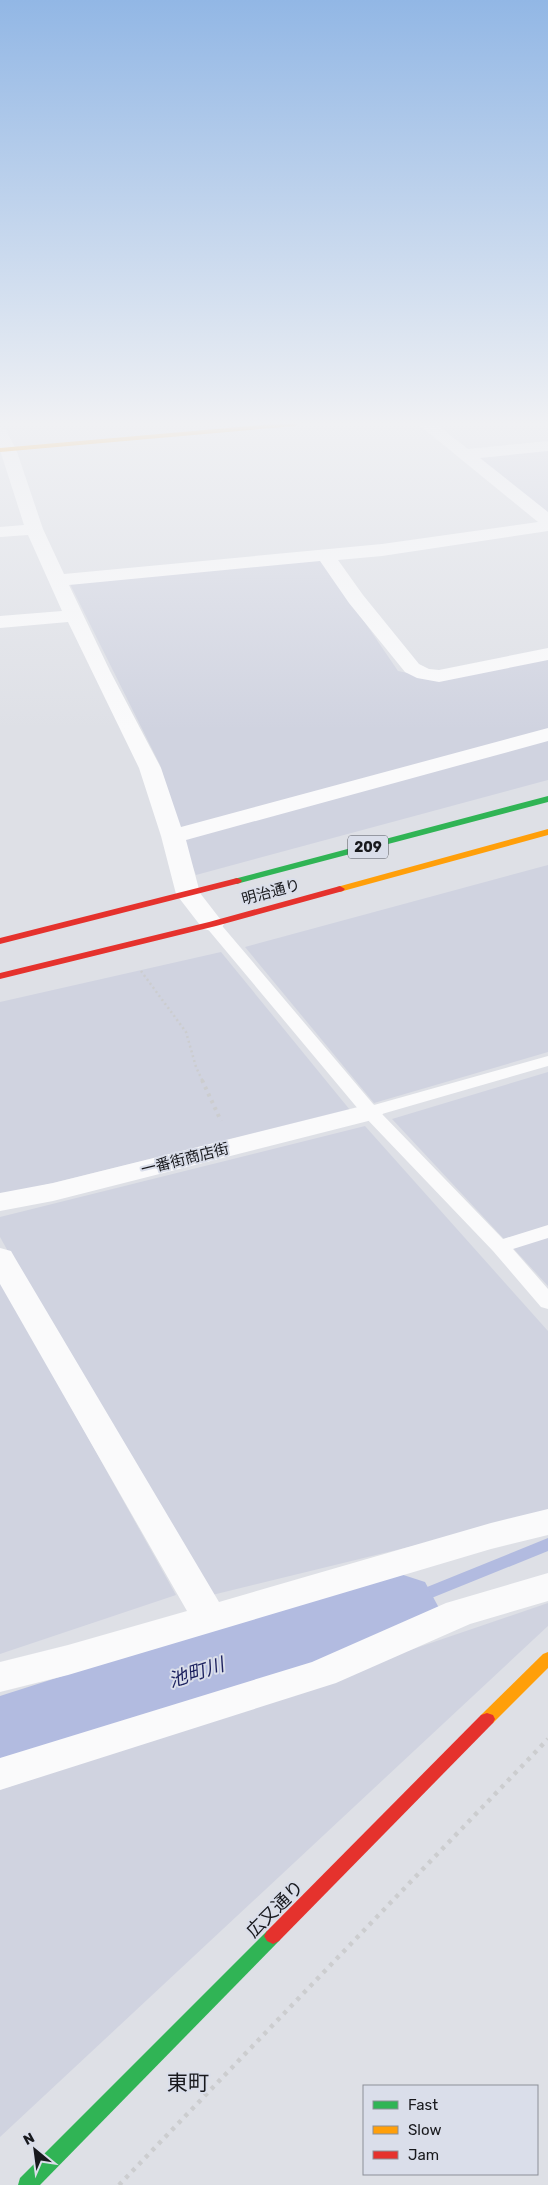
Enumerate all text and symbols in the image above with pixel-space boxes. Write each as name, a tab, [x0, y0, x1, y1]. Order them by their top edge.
road number: 209	[348, 836, 388, 859]
street label: 明治通り	[240, 876, 302, 908]
street label: 一番街商店街	[139, 1139, 231, 1179]
water label: 池町川	[165, 1652, 229, 1692]
street label: 広又通り	[242, 1876, 308, 1942]
district label: 東町	[167, 2070, 209, 2095]
legend	[363, 2085, 538, 2175]
text: Fast	[408, 2096, 438, 2114]
text: Slow	[408, 2121, 441, 2139]
north arrow	[10, 2125, 60, 2175]
text: N	[20, 2129, 37, 2149]
text: Jam	[408, 2146, 439, 2164]

